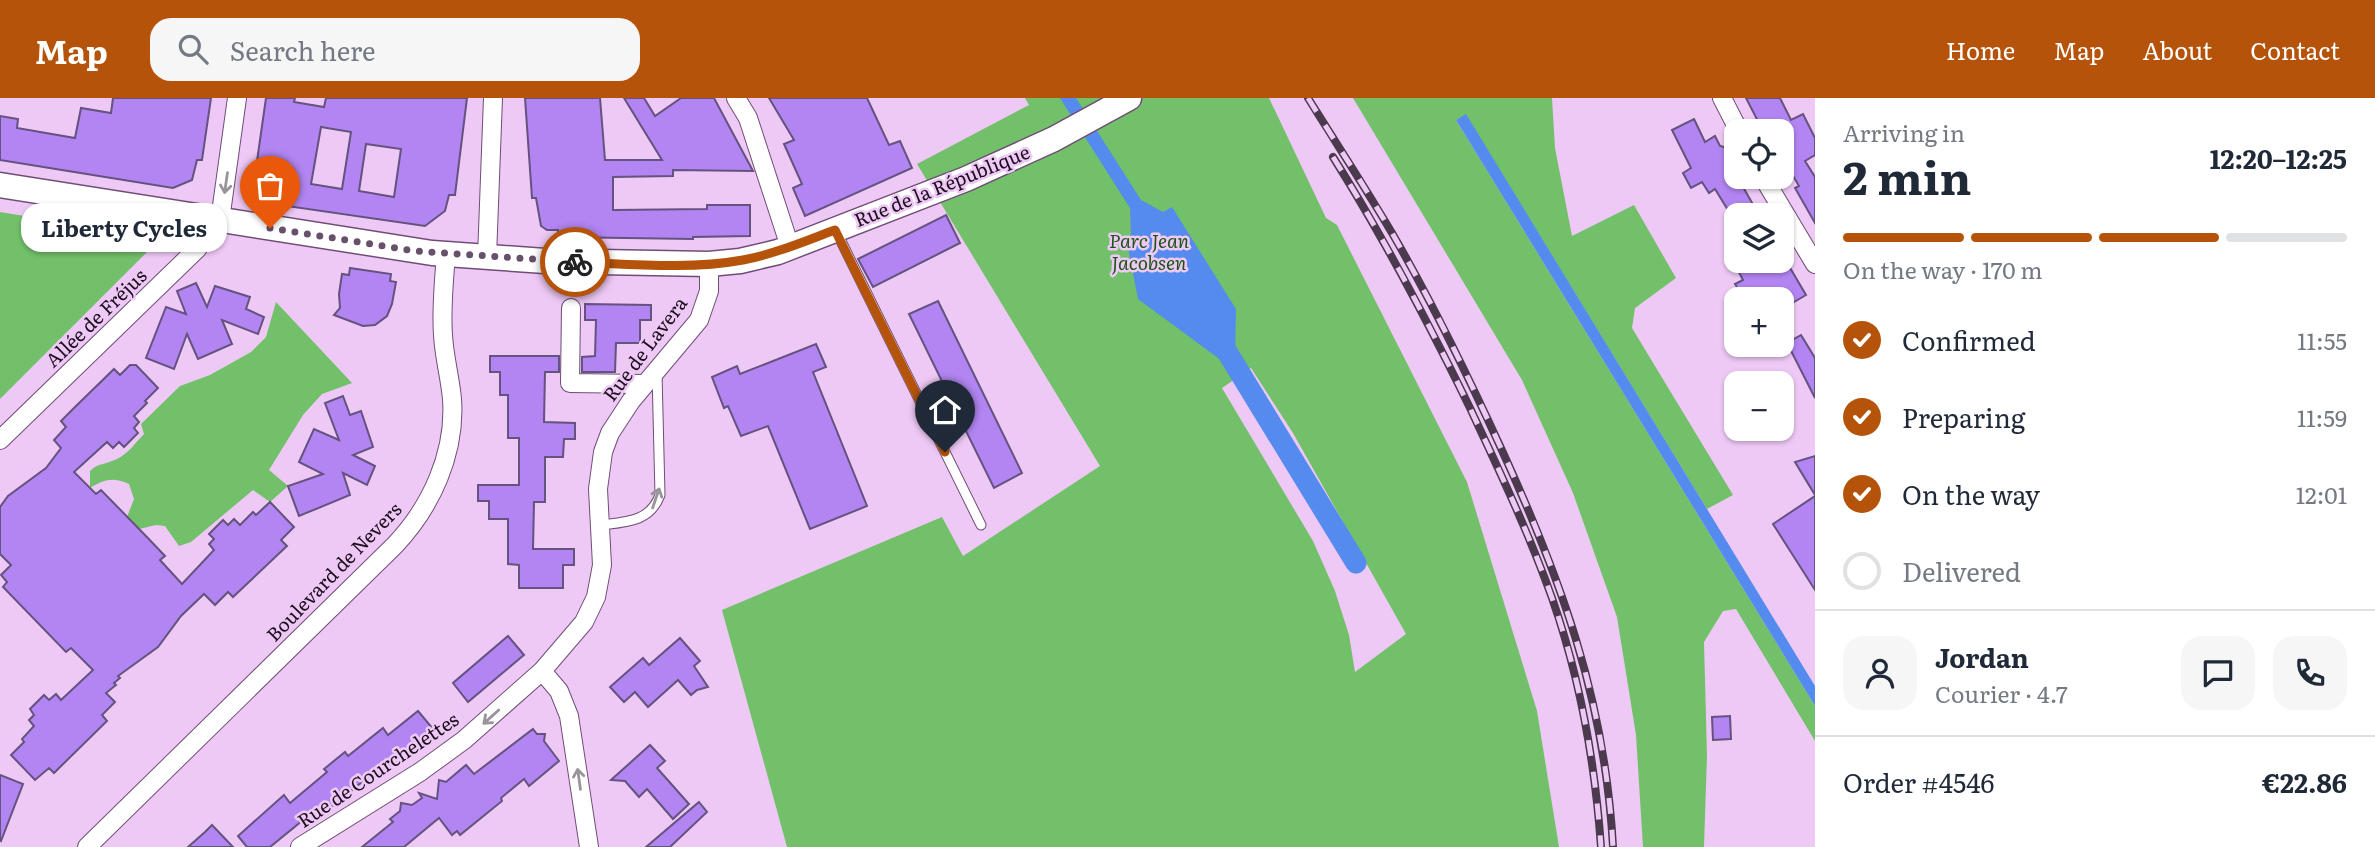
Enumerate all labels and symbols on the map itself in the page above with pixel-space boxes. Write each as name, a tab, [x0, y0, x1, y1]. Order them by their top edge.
street label: Rue de la République	[850, 137, 1034, 233]
pin	[240, 156, 300, 228]
one-way arrow	[219, 171, 232, 194]
callout: Liberty Cycles	[21, 204, 228, 252]
park label: Parc Jean Jacobsen	[1109, 226, 1190, 276]
courier	[540, 227, 610, 297]
street label: Allée de Fréjus	[38, 261, 153, 373]
street label: Rue de Lavera	[595, 289, 693, 407]
pin	[915, 380, 975, 452]
one-way arrow	[651, 487, 664, 509]
street label: Boulevard de Nevers	[259, 495, 408, 647]
street label: Rue de Courchelettes	[291, 704, 464, 834]
one-way arrow	[482, 709, 500, 725]
one-way arrow	[573, 769, 586, 791]

